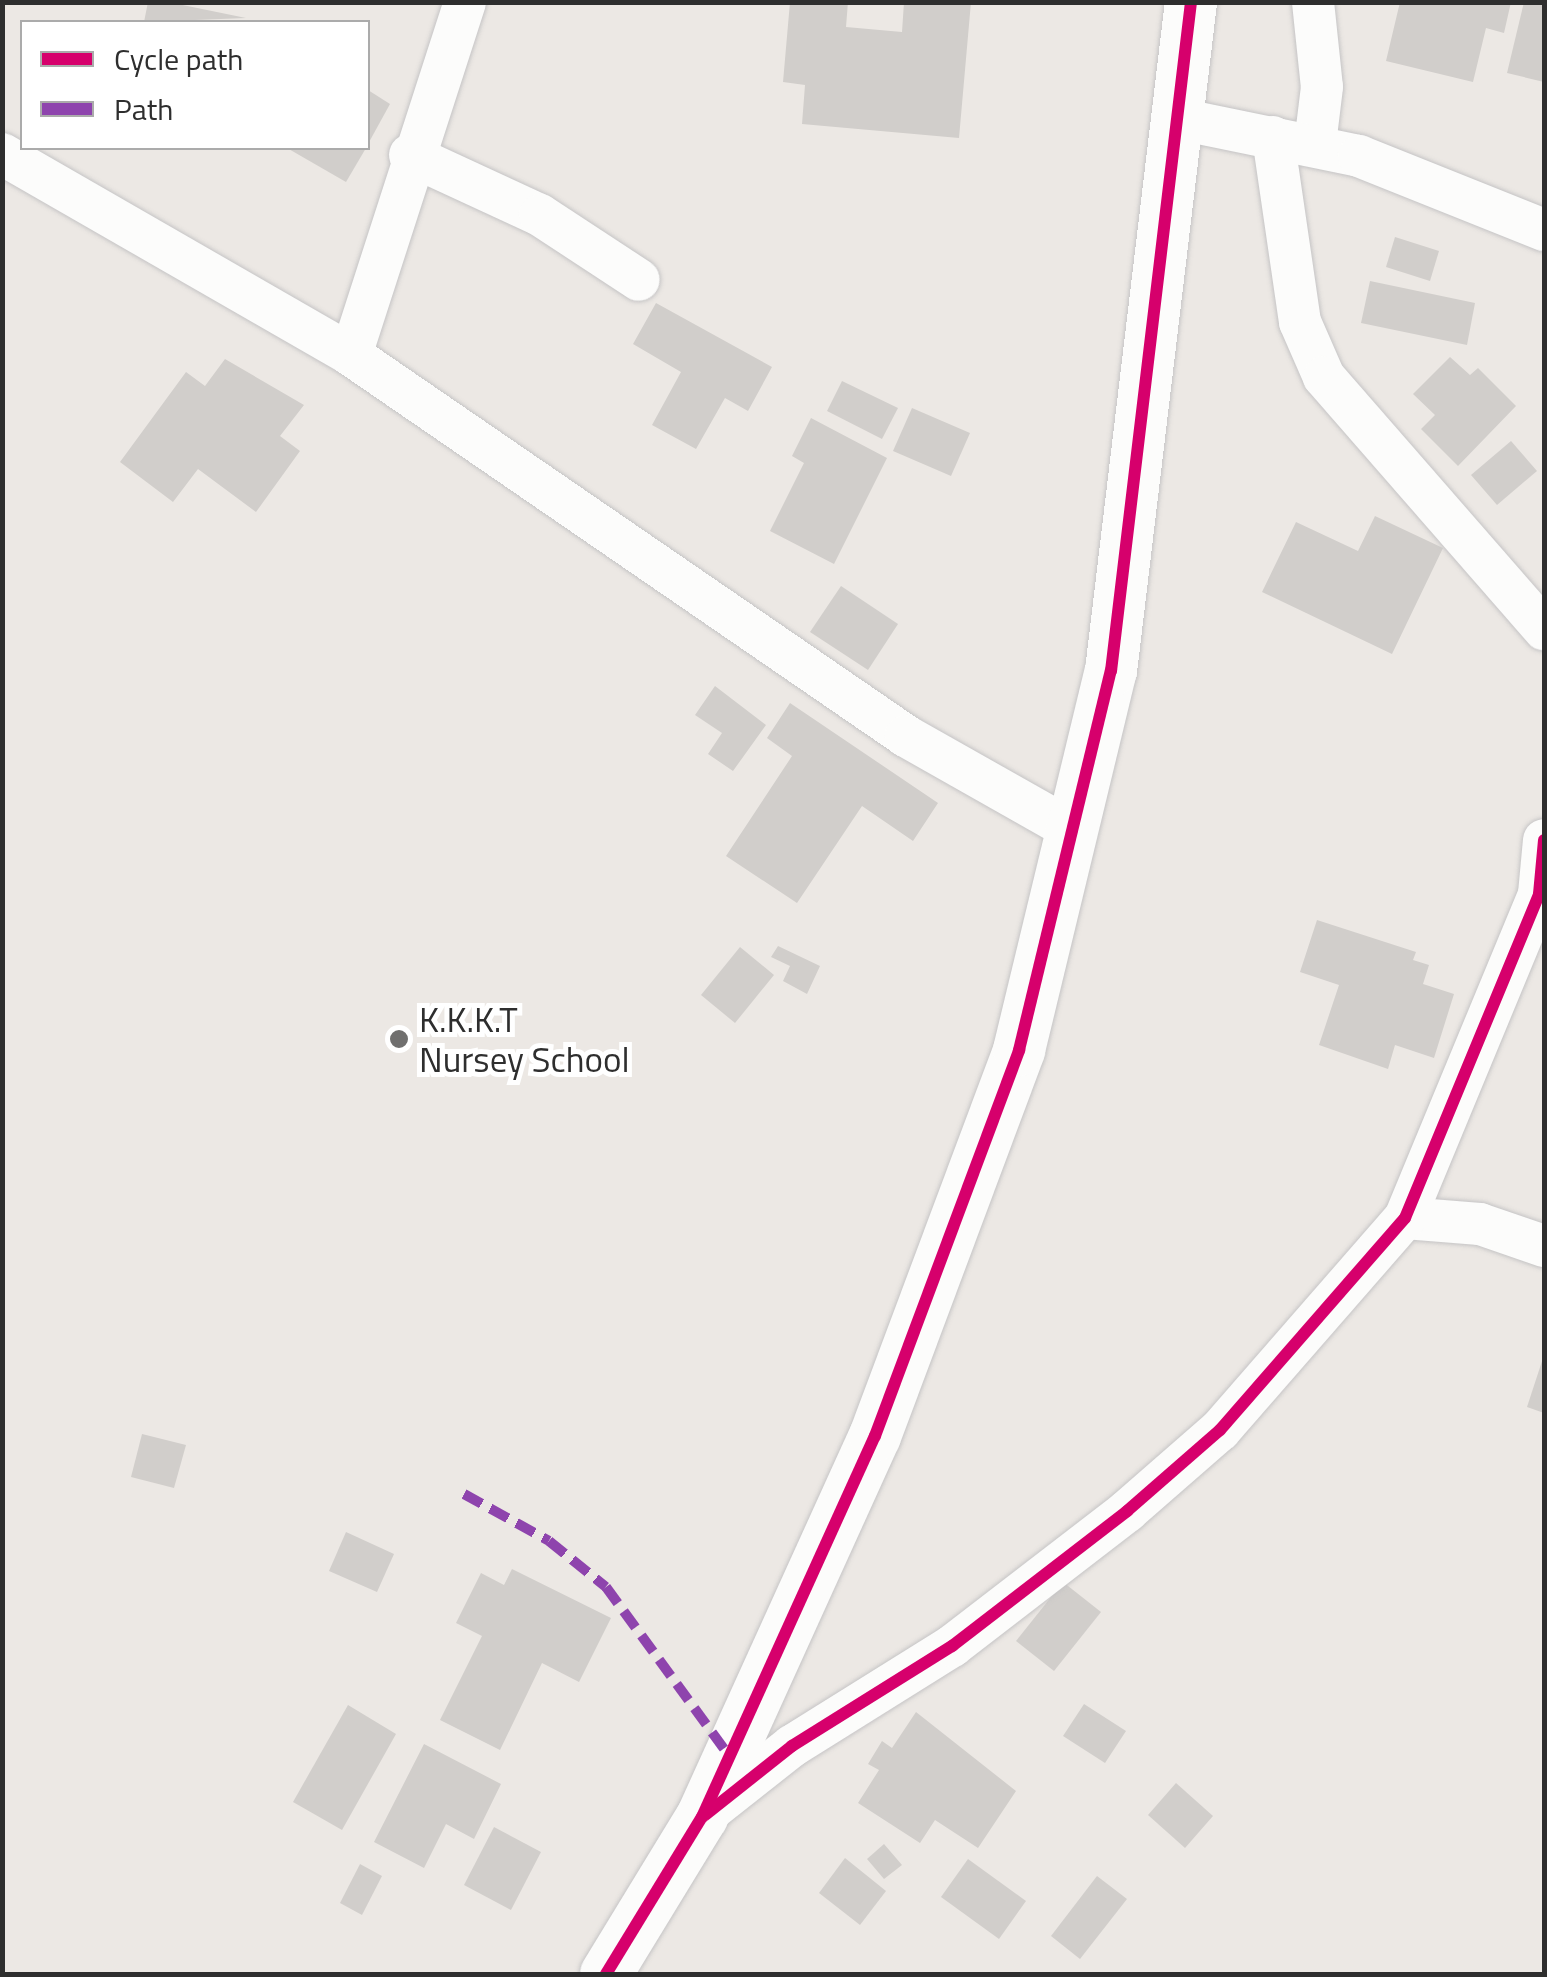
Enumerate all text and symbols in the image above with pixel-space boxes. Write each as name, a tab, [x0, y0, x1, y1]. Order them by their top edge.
legend	[20, 20, 370, 150]
text: Cycle path	[114, 36, 243, 82]
text: Path	[114, 86, 173, 132]
place label: K.K.K.T Nursey School	[419, 998, 630, 1080]
marker: K.K.K.T Nursey School	[388, 1028, 410, 1050]

